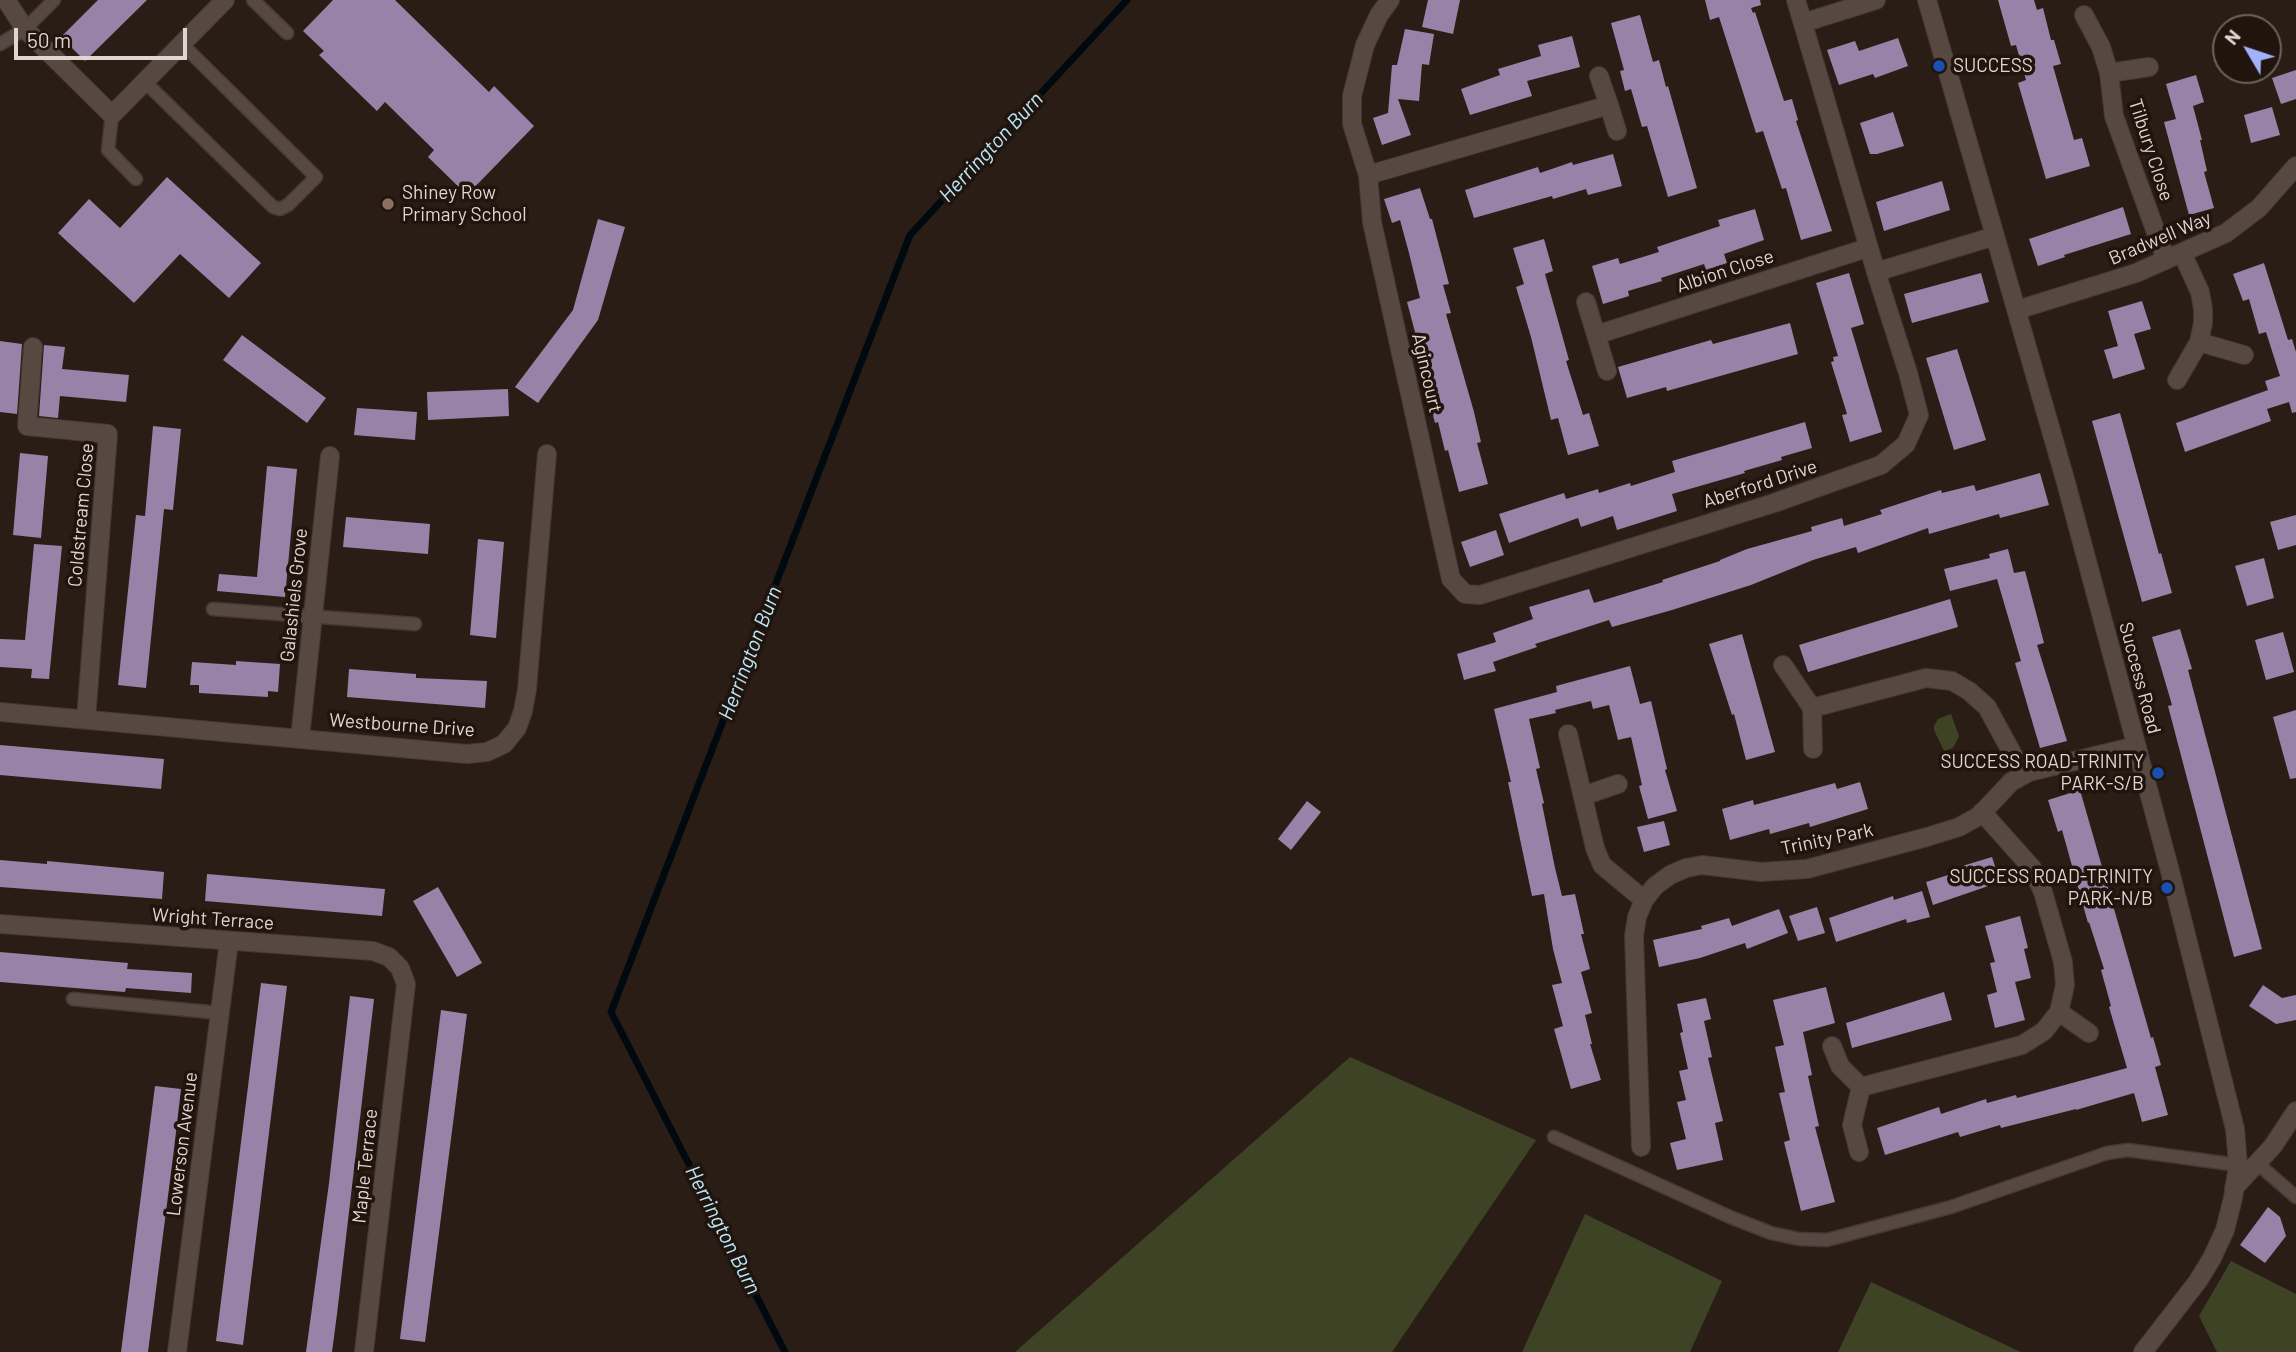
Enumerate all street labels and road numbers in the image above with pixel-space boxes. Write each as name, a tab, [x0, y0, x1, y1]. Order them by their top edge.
street label: Tilbury Close	[2124, 96, 2178, 204]
street label: Bradwell Way	[2105, 206, 2215, 270]
street label: Albion Close	[1673, 245, 1777, 297]
street label: Agincourt	[1407, 331, 1447, 415]
street label: Coldstream Close	[63, 442, 99, 588]
street label: Aberford Drive	[1700, 455, 1820, 513]
street label: Galashiels Grove	[276, 527, 312, 663]
street label: Success Road	[2114, 620, 2166, 736]
street label: Westbourne Drive	[328, 709, 476, 741]
street label: Trinity Park	[1779, 818, 1875, 860]
street label: Wright Terrace	[151, 903, 275, 935]
street label: Lowerson Avenue	[162, 1071, 202, 1217]
street label: Maple Terrace	[348, 1108, 382, 1224]

